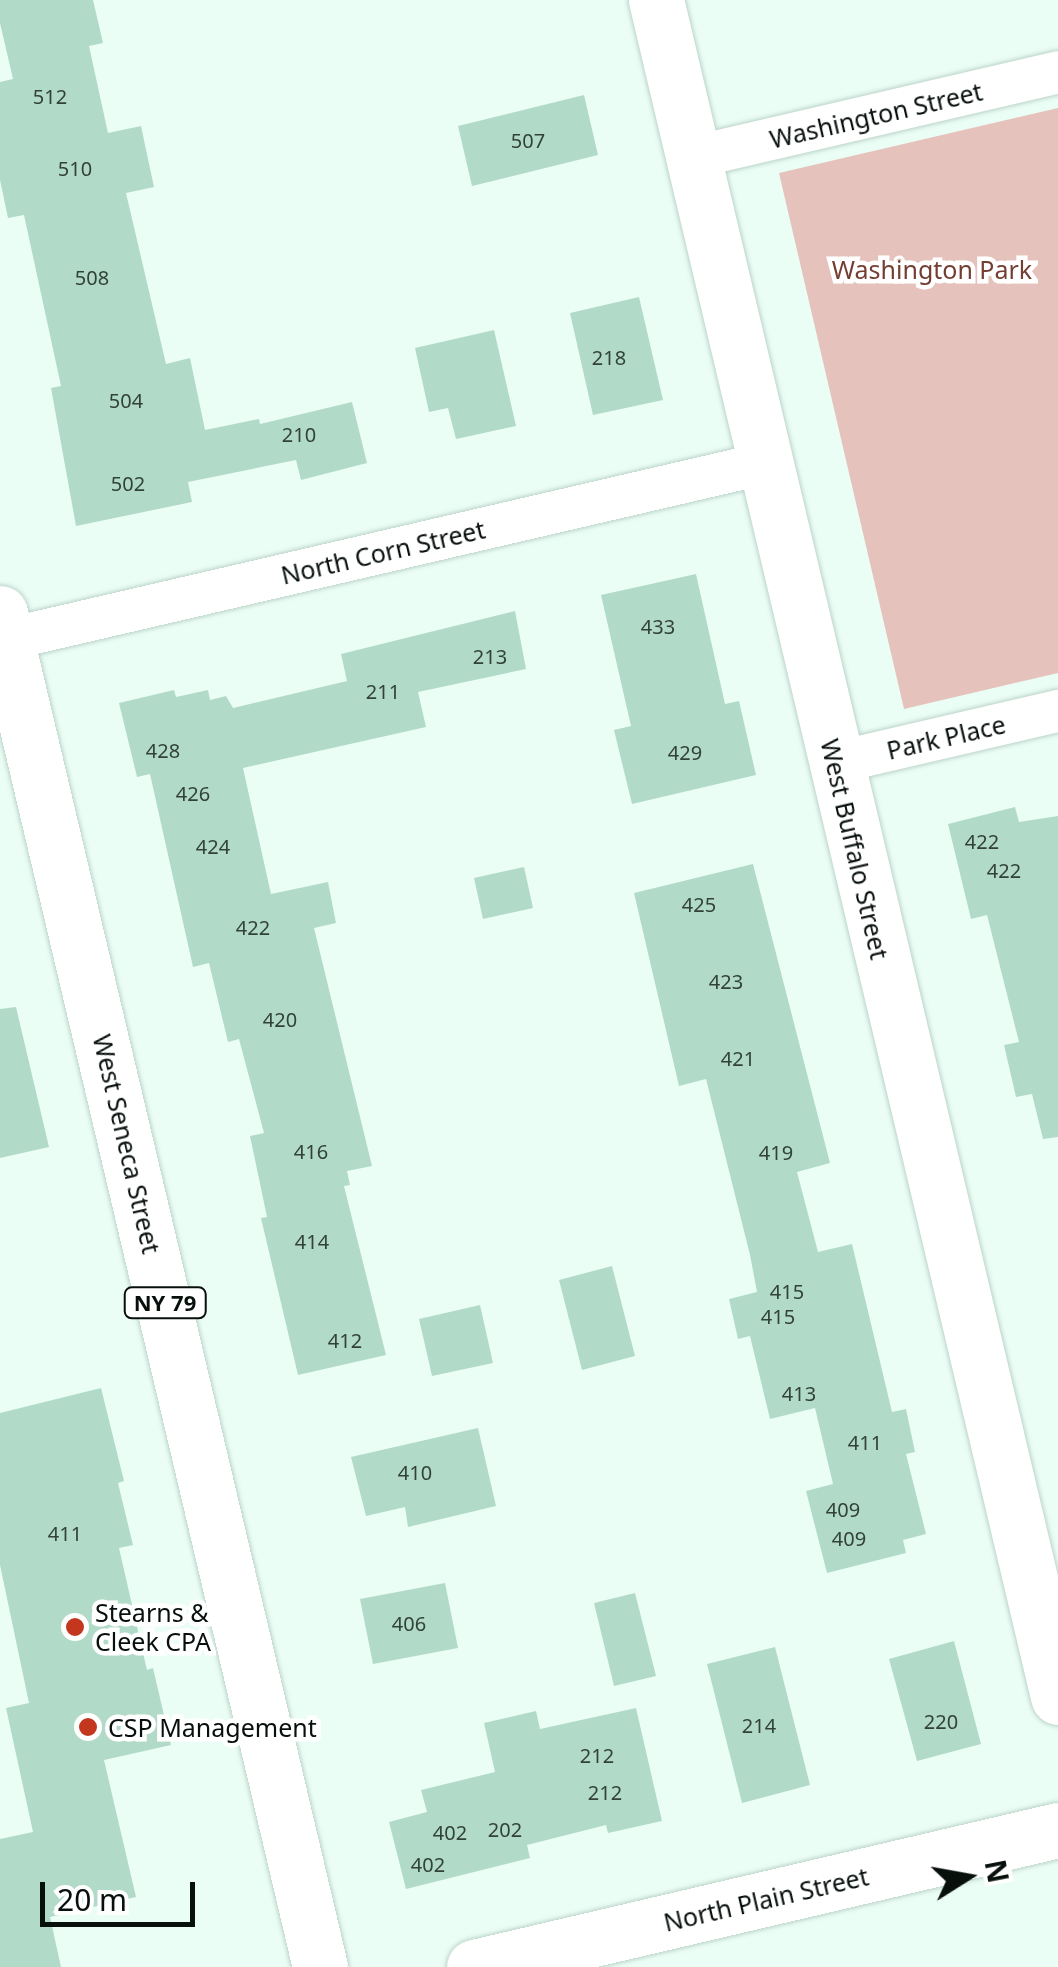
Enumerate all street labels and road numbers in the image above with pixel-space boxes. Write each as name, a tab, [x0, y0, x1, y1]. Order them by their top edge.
street label: Washington Street	[767, 76, 985, 154]
street label: North Corn Street	[278, 514, 488, 590]
street label: Park Place	[884, 709, 1008, 765]
street label: West Buffalo Street	[815, 736, 895, 962]
street label: West Seneca Street	[87, 1031, 167, 1257]
road number: NY 79	[122, 1286, 208, 1320]
street label: North Plain Street	[661, 1861, 871, 1937]

